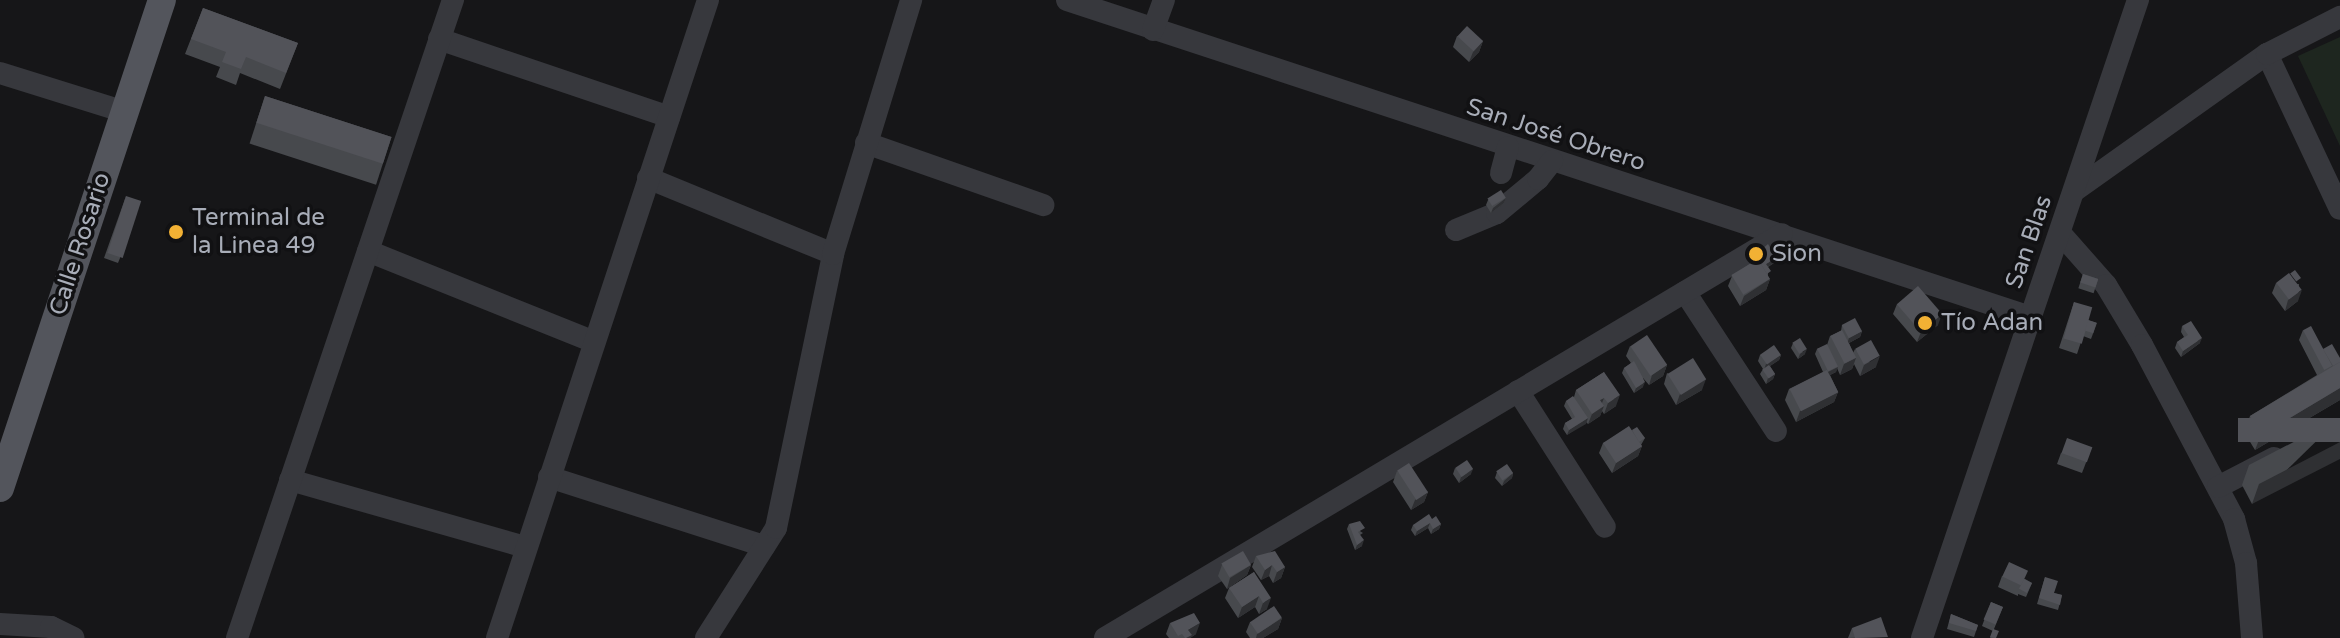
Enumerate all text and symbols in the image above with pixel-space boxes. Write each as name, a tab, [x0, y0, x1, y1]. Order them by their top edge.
street label: San José Obrero	[1463, 92, 1649, 178]
street label: Calle Rosario	[43, 169, 117, 319]
street label: San Blas	[2000, 192, 2058, 292]
place label: Terminal de la Linea 49	[192, 204, 325, 260]
marker: Terminal de la Linea 49	[167, 223, 185, 241]
place label: Sion	[1772, 240, 1822, 268]
marker: Sion	[1747, 245, 1765, 263]
place label: Tío Adan	[1941, 309, 2043, 337]
marker: Tío Adan	[1916, 314, 1934, 332]

